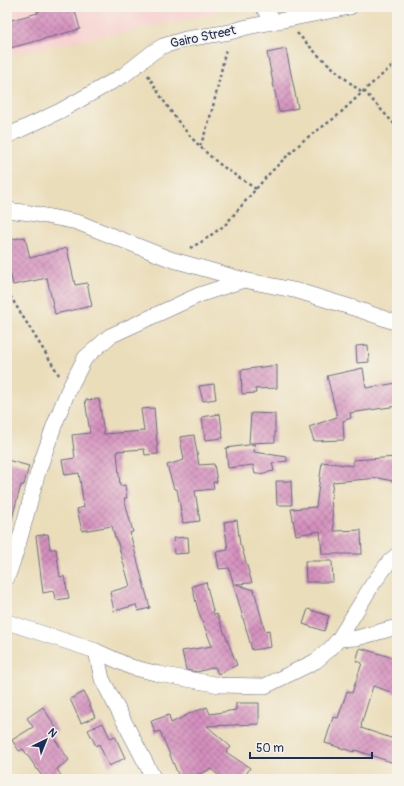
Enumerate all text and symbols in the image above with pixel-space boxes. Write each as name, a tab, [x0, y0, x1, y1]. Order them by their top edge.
street label: Gairo Street	[169, 22, 238, 52]
north arrow	[26, 720, 66, 760]
text: N	[45, 726, 60, 741]
scale bar	[250, 734, 372, 760]
text: 50 m	[256, 741, 284, 756]

